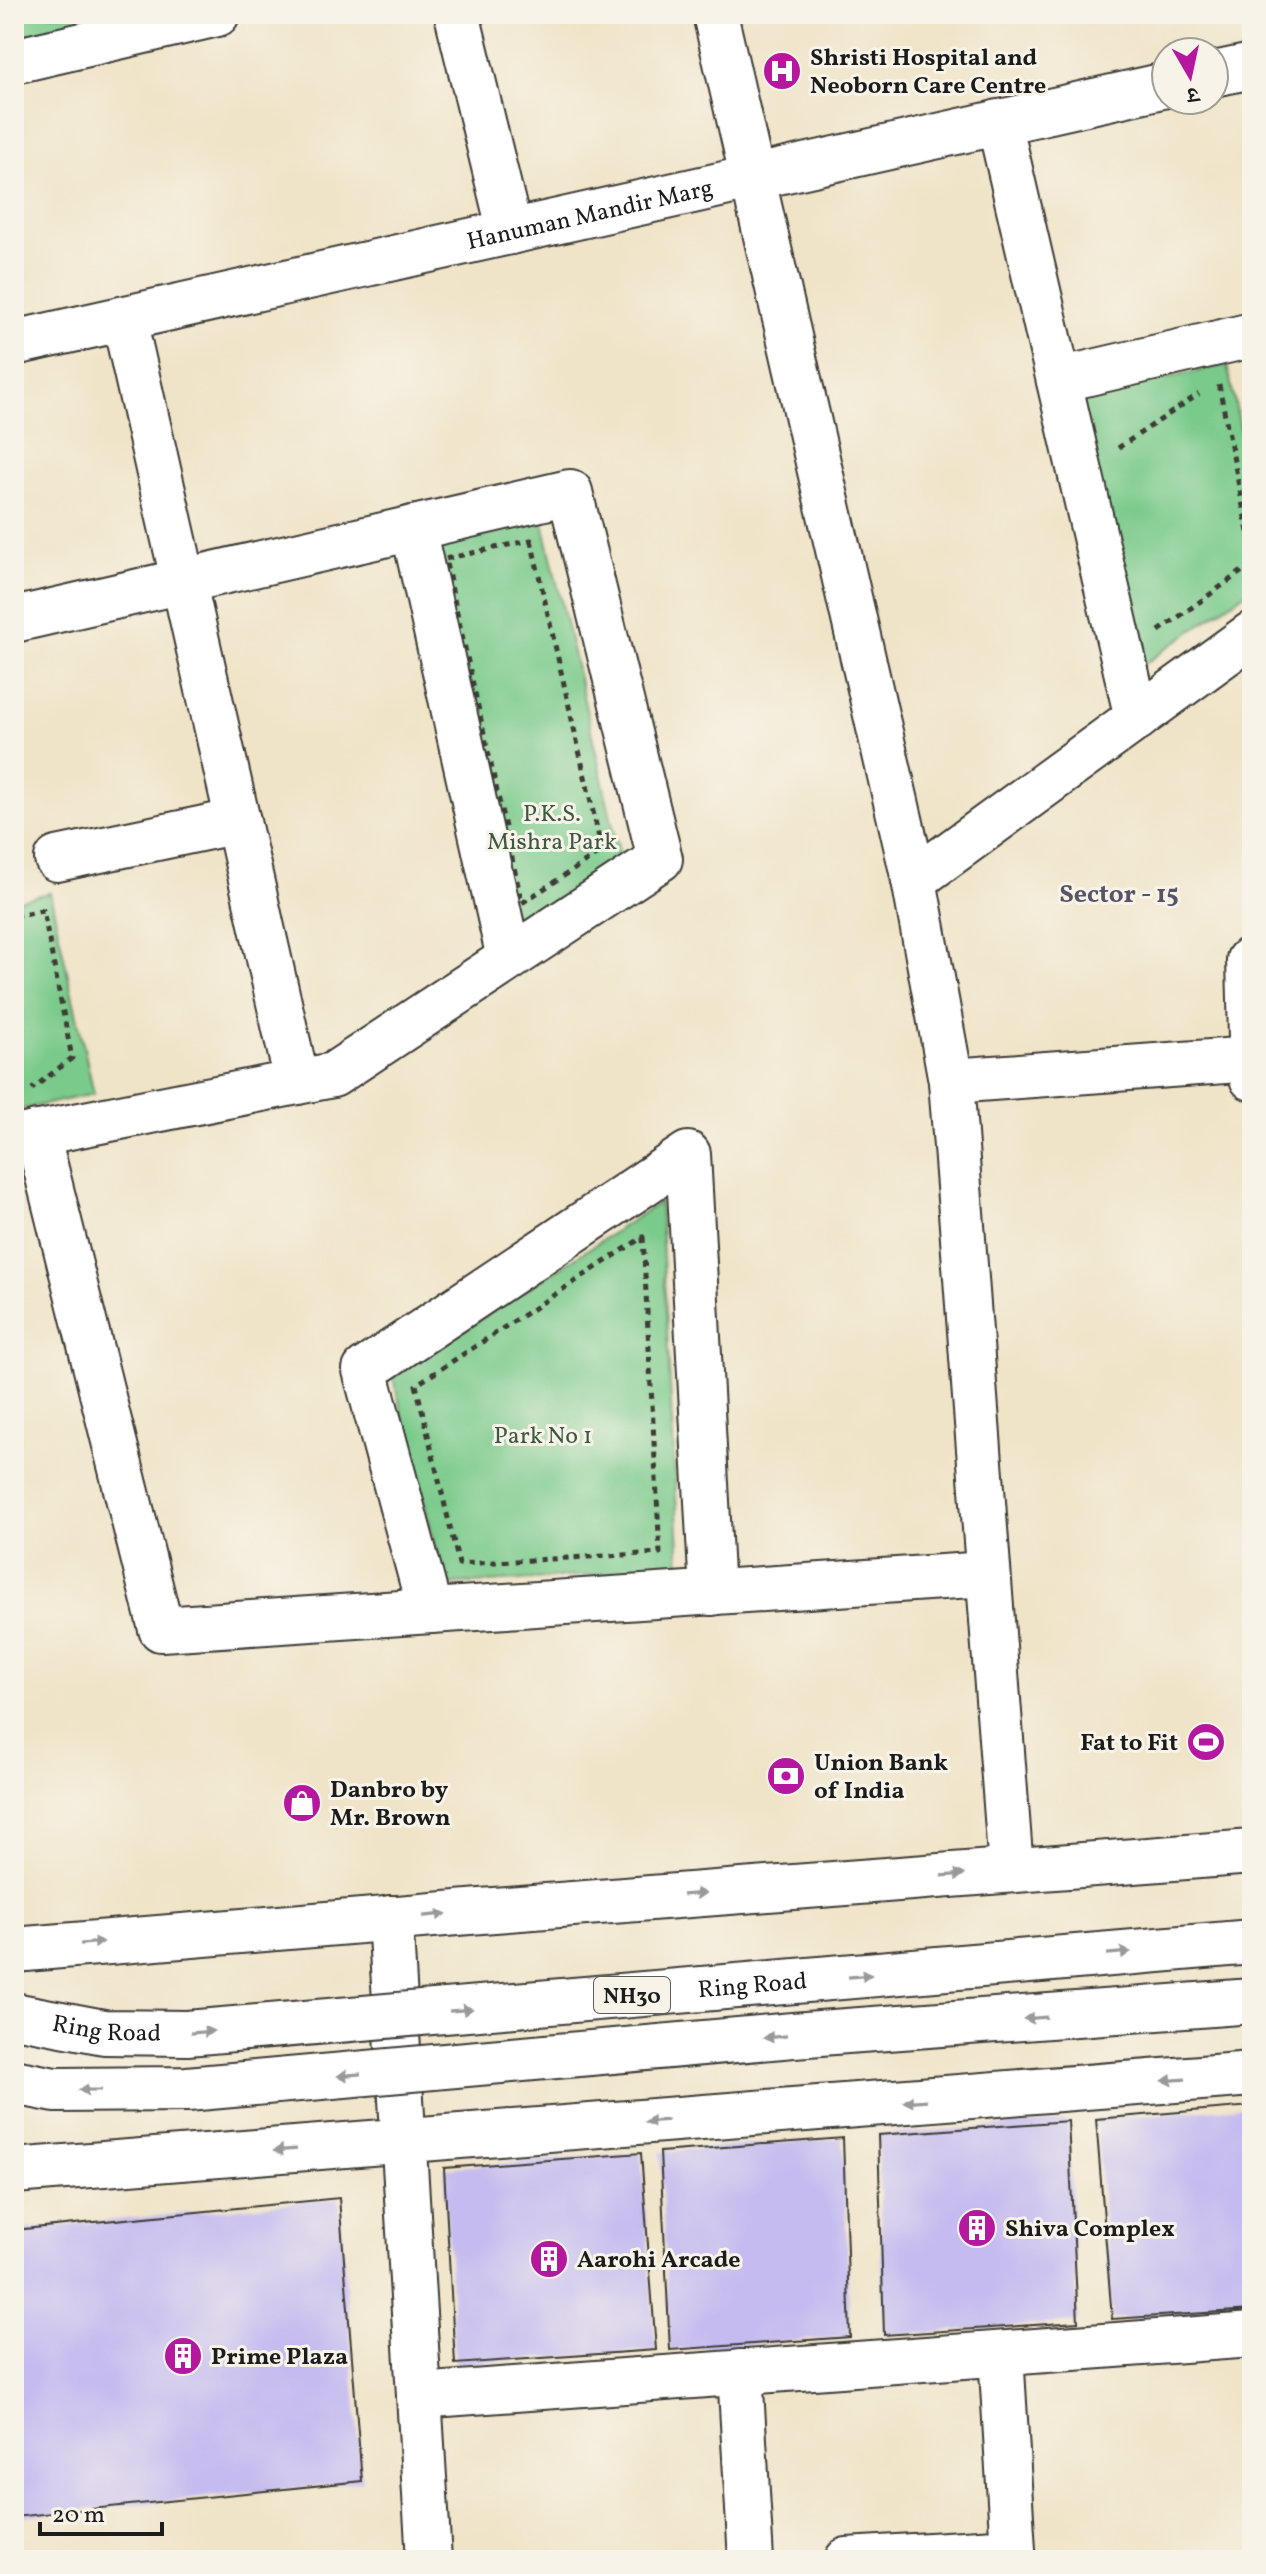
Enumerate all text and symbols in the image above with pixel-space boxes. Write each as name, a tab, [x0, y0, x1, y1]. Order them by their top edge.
north arrow	[1150, 36, 1230, 116]
place label: Shristi Hospital and Neoborn Care Centre	[810, 42, 1046, 104]
hospital icon: Shristi Hospital and Neoborn Care Centre	[761, 50, 803, 92]
text: उ	[1183, 77, 1203, 110]
street label: Hanuman Mandir Marg	[464, 172, 716, 260]
park label: P.K.S. Mishra Park	[487, 798, 617, 860]
district label: Sector - 15	[1059, 877, 1179, 913]
park label: Park No 1	[494, 1420, 592, 1454]
sports icon: Fat to Fit	[1185, 1721, 1227, 1763]
place label: Fat to Fit	[1080, 1727, 1178, 1761]
place label: Union Bank of India	[814, 1747, 949, 1809]
bank icon: Union Bank of India	[765, 1755, 807, 1797]
place label: Danbro by Mr. Brown	[330, 1774, 451, 1836]
shop icon: Danbro by Mr. Brown	[281, 1782, 323, 1824]
one-way arrow	[941, 1868, 966, 1881]
one-way arrow	[682, 1887, 707, 1900]
one-way arrow	[422, 1908, 447, 1921]
one-way arrow	[80, 1936, 105, 1949]
one-way arrow	[1107, 1946, 1132, 1959]
street label: Ring Road	[697, 1965, 808, 2008]
one-way arrow	[848, 1969, 873, 1982]
road number: NH30	[594, 1977, 670, 2013]
one-way arrow	[449, 2003, 474, 2016]
street label: Ring Road	[49, 2008, 161, 2052]
one-way arrow	[1022, 2012, 1047, 2025]
one-way arrow	[190, 2025, 215, 2038]
one-way arrow	[762, 2031, 787, 2044]
one-way arrow	[336, 2069, 361, 2082]
one-way arrow	[1161, 2074, 1186, 2087]
one-way arrow	[77, 2084, 102, 2096]
one-way arrow	[902, 2094, 927, 2107]
one-way arrow	[643, 2115, 668, 2128]
one-way arrow	[272, 2144, 297, 2157]
building icon: Shiva Complex	[956, 2207, 998, 2249]
place label: Shiva Complex	[1005, 2213, 1175, 2247]
building icon: Aarohi Arcade	[528, 2238, 570, 2280]
place label: Aarohi Arcade	[577, 2244, 741, 2278]
building icon: Prime Plaza	[162, 2335, 204, 2377]
place label: Prime Plaza	[211, 2341, 348, 2375]
scale bar	[40, 2486, 162, 2536]
text: 20 m	[52, 2499, 105, 2533]

